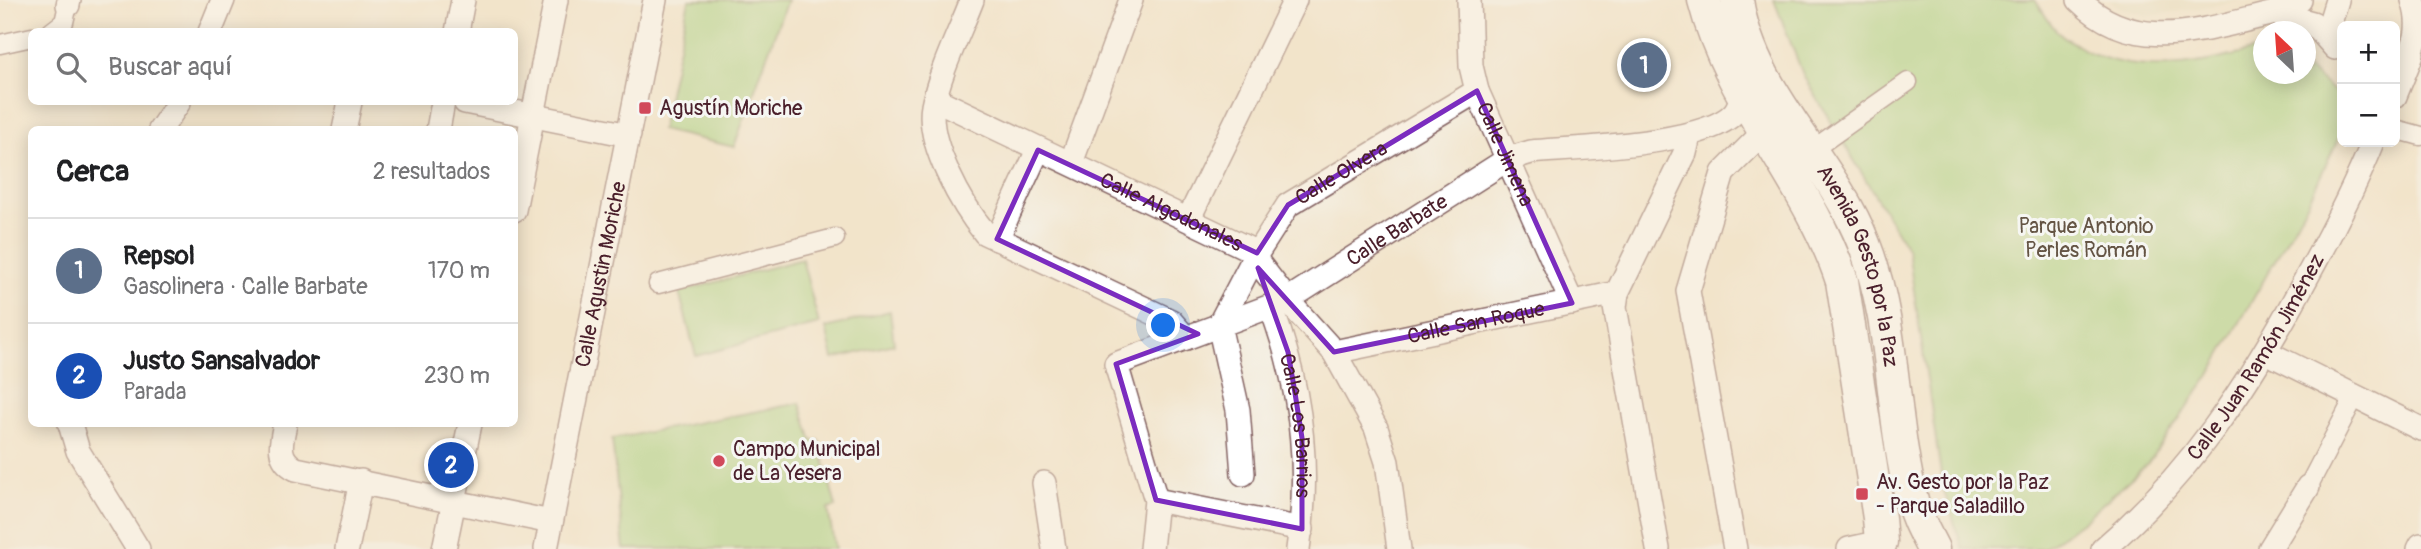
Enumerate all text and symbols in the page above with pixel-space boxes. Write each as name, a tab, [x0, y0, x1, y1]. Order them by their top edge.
north arrow	[2253, 21, 2316, 84]
map controls	[2337, 21, 2400, 147]
button: +	[2337, 21, 2400, 84]
search box	[28, 28, 518, 105]
pin: 1	[1621, 39, 1667, 91]
icon: search	[52, 48, 90, 86]
text: Buscar aquí	[108, 51, 232, 83]
button: −	[2337, 84, 2400, 147]
place label: Agustín Moriche	[659, 95, 803, 122]
street label: Calle Jimena	[1470, 98, 1540, 211]
marker: Agustín Moriche	[637, 100, 653, 116]
street label: Calle Olvera	[1290, 135, 1393, 212]
text: Cerca	[56, 153, 129, 190]
text: 2 resultados	[373, 157, 490, 186]
street label: Avenida Gesto por la Paz	[1810, 160, 1904, 368]
street label: Calle Algodonales	[1095, 167, 1248, 258]
street label: Calle Agustin Moriche	[569, 179, 633, 370]
street label: Calle Barbate	[1341, 188, 1454, 273]
park label: Parque Antonio Perles Román	[2018, 213, 2154, 264]
text: Repsol	[123, 240, 195, 272]
street label: Calle Juan Ramón Jiménez	[2181, 249, 2331, 466]
text: 1	[75, 256, 84, 285]
text: 170 m	[428, 256, 490, 285]
text: Gasolinera · Calle Barbate	[123, 272, 368, 301]
street label: Calle San Roque	[1405, 295, 1548, 350]
your location	[1146, 308, 1180, 342]
text: Justo Sansalvador	[123, 345, 320, 377]
street label: Calle Los Barrios	[1273, 350, 1316, 499]
text: 2	[73, 361, 85, 390]
text: 230 m	[424, 361, 490, 390]
text: Parada	[123, 377, 186, 406]
place label: Campo Municipal de La Yesera	[733, 436, 881, 487]
pin: 2	[428, 439, 474, 491]
marker: Campo Municipal de La Yesera	[711, 453, 727, 469]
place label: Av. Gesto por la Paz - Parque Saladillo	[1876, 469, 2049, 520]
marker: Av. Gesto por la Paz - Parque Saladillo	[1854, 486, 1870, 502]

